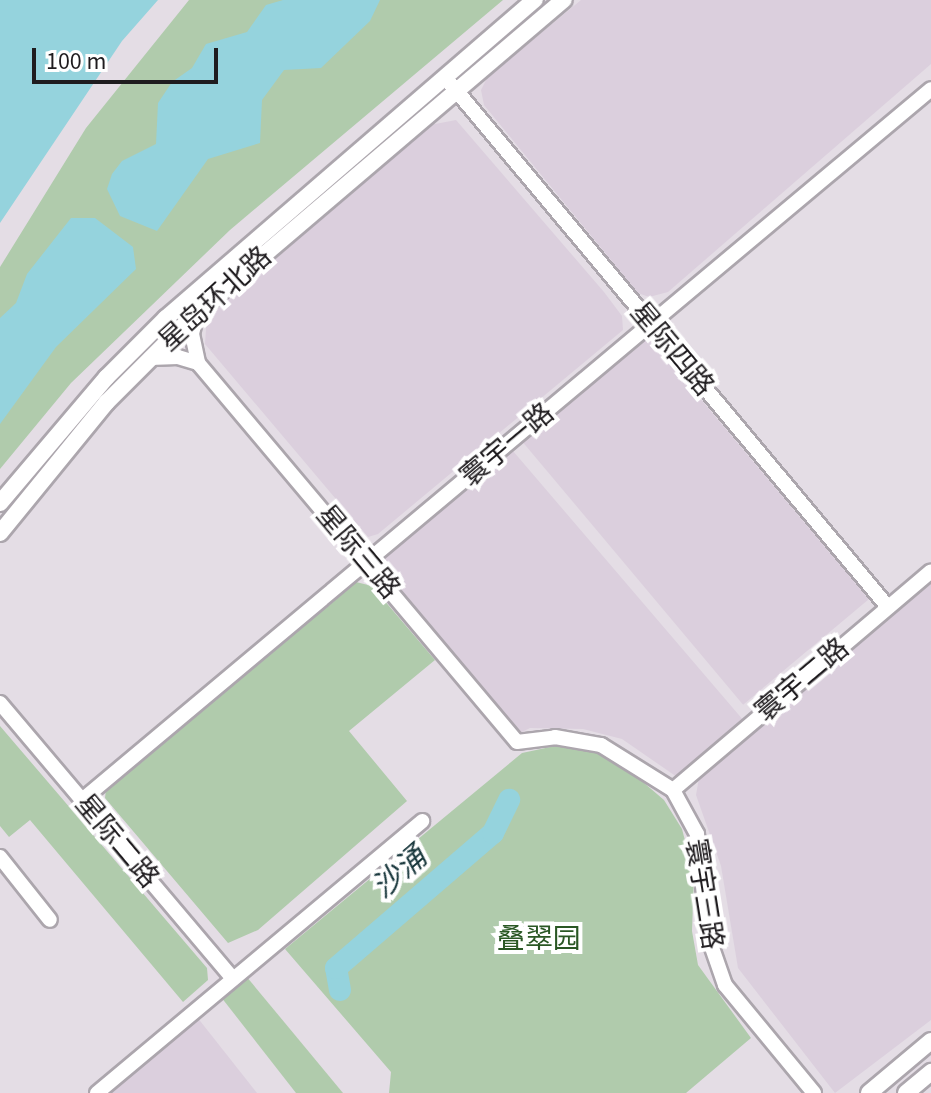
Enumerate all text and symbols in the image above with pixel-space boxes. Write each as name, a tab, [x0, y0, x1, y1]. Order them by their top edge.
scale bar	[36, 32, 222, 82]
text: 100 m	[46, 44, 106, 79]
street label: 星岛环北路	[152, 240, 278, 358]
street label: 星际四路	[623, 295, 721, 403]
street label: 寰宇一路	[453, 396, 561, 494]
street label: 星际三路	[309, 498, 407, 606]
street label: 寰宇二路	[748, 631, 856, 729]
street label: 星际二路	[68, 787, 166, 895]
street label: 寰宇三路	[679, 836, 729, 952]
water label: 沙涌	[366, 840, 434, 906]
park label: 叠翠园	[497, 922, 581, 956]

